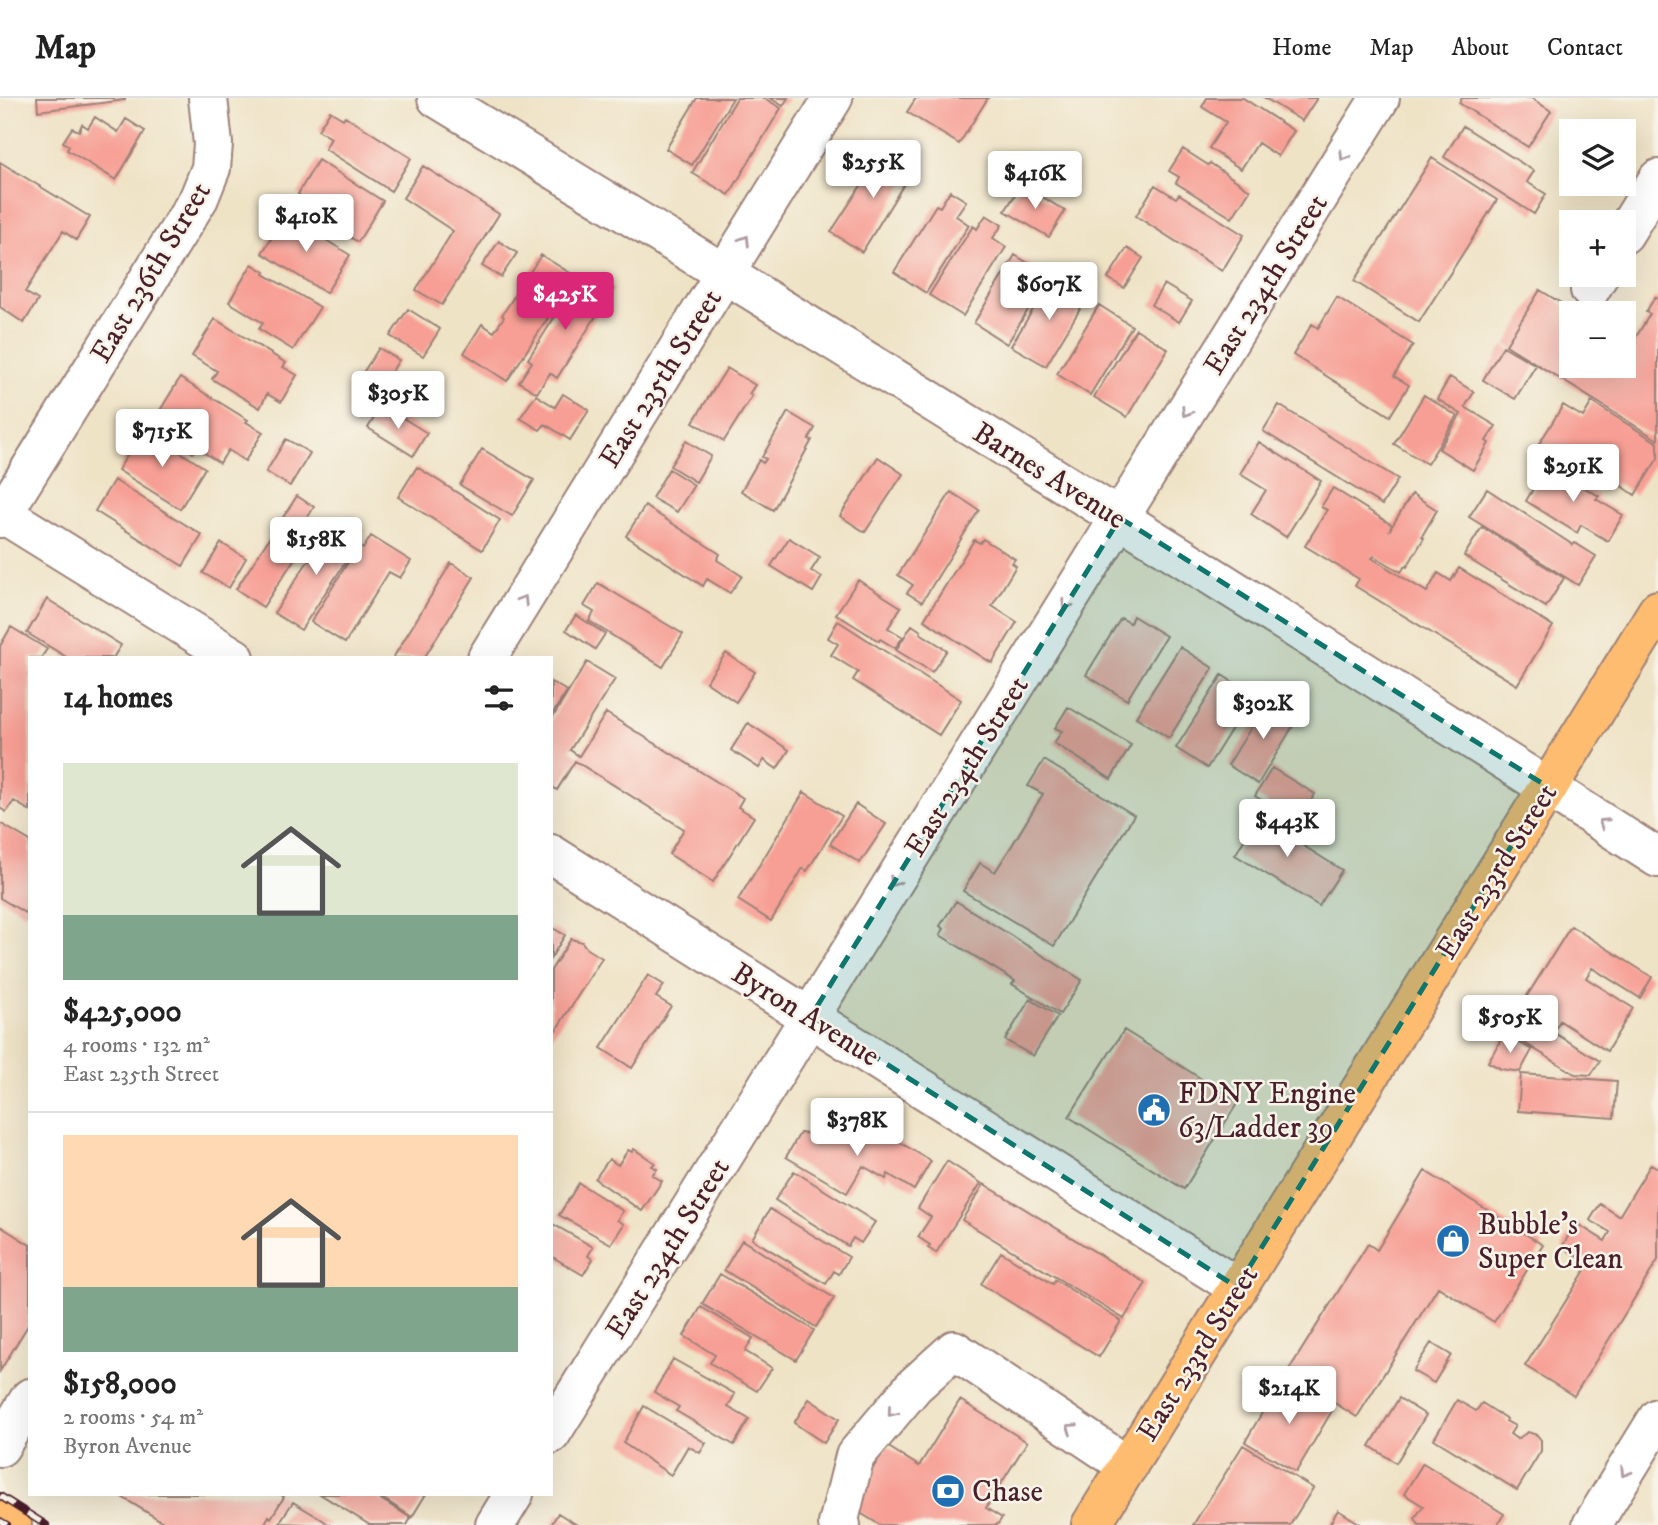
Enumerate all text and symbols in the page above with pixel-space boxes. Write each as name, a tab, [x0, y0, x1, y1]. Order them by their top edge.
text: Map	[35, 28, 96, 69]
text: Home	[1272, 33, 1331, 63]
text: Map	[1369, 33, 1414, 63]
text: About	[1452, 33, 1509, 63]
text: Contact	[1547, 33, 1623, 63]
map controls	[1559, 119, 1636, 378]
button: layers	[1559, 119, 1636, 196]
pin: $255K	[824, 140, 922, 200]
text: $255K	[842, 148, 904, 177]
one-way arrow	[1340, 148, 1353, 161]
pin: $416K	[986, 152, 1084, 211]
text: $416K	[1004, 159, 1066, 188]
street label: East 236th Street	[83, 176, 220, 370]
street label: East 234th Street	[1196, 188, 1337, 382]
pin: $410K	[257, 194, 355, 254]
text: $410K	[275, 202, 337, 231]
button: +	[1559, 210, 1636, 287]
one-way arrow	[737, 234, 750, 247]
pin: $607K	[1000, 262, 1098, 322]
text: $607K	[1016, 270, 1082, 299]
pin: $425K	[516, 272, 614, 332]
text: $425K	[533, 280, 597, 309]
street label: East 235th Street	[592, 283, 731, 475]
button: −	[1559, 301, 1636, 378]
pin: $305K	[349, 372, 447, 431]
text: $305K	[367, 379, 429, 408]
one-way arrow	[1181, 404, 1194, 417]
pin: $715K	[113, 410, 211, 469]
street label: Barnes Avenue	[966, 415, 1133, 538]
text: $715K	[132, 417, 192, 446]
pin: $291K	[1524, 444, 1622, 504]
text: $291K	[1543, 452, 1603, 481]
pin: $158K	[267, 518, 365, 577]
text: $158K	[286, 525, 346, 554]
one-way arrow	[514, 595, 527, 608]
one-way arrow	[1061, 597, 1074, 610]
street label: East 234th Street	[897, 670, 1038, 864]
icon: filters	[480, 679, 518, 717]
text: 14 homes	[63, 680, 173, 717]
pin: $302K	[1214, 682, 1312, 741]
text: $302K	[1233, 689, 1293, 718]
street label: East 233rd Street	[1428, 777, 1566, 967]
pin: $443K	[1238, 800, 1336, 859]
text: $443K	[1255, 807, 1319, 836]
icon: home	[228, 808, 354, 934]
one-way arrow	[1598, 819, 1611, 831]
one-way arrow	[890, 874, 903, 887]
street label: Byron Avenue	[724, 955, 886, 1075]
text: $425,000	[63, 994, 182, 1031]
pin: $505K	[1461, 996, 1559, 1055]
text: $505K	[1478, 1003, 1542, 1032]
text: 4 rooms · 132 m²	[63, 1031, 210, 1060]
text: East 235th Street	[63, 1060, 219, 1089]
place label: FDNY Engine 63/Ladder 39	[1178, 1076, 1356, 1147]
public building icon: FDNY Engine 63/Ladder 39	[1135, 1091, 1173, 1129]
pin: $378K	[808, 1098, 906, 1158]
text: $378K	[827, 1106, 887, 1135]
street label: East 234th Street	[598, 1152, 739, 1346]
icon: home	[228, 1180, 354, 1306]
place label: Bubble's Super Clean	[1478, 1207, 1623, 1278]
shop icon: Bubble's Super Clean	[1434, 1222, 1472, 1260]
street label: East 233rd Street	[1129, 1259, 1267, 1449]
text: $158,000	[63, 1366, 177, 1403]
pin: $214K	[1240, 1366, 1338, 1426]
text: $214K	[1258, 1374, 1320, 1403]
text: 2 rooms · 54 m²	[63, 1403, 203, 1432]
one-way arrow	[888, 1404, 901, 1417]
one-way arrow	[1065, 1423, 1078, 1436]
text: Byron Avenue	[63, 1432, 191, 1461]
one-way arrow	[1621, 1464, 1634, 1477]
bank icon: Chase	[929, 1472, 967, 1510]
place label: Chase	[972, 1474, 1043, 1511]

